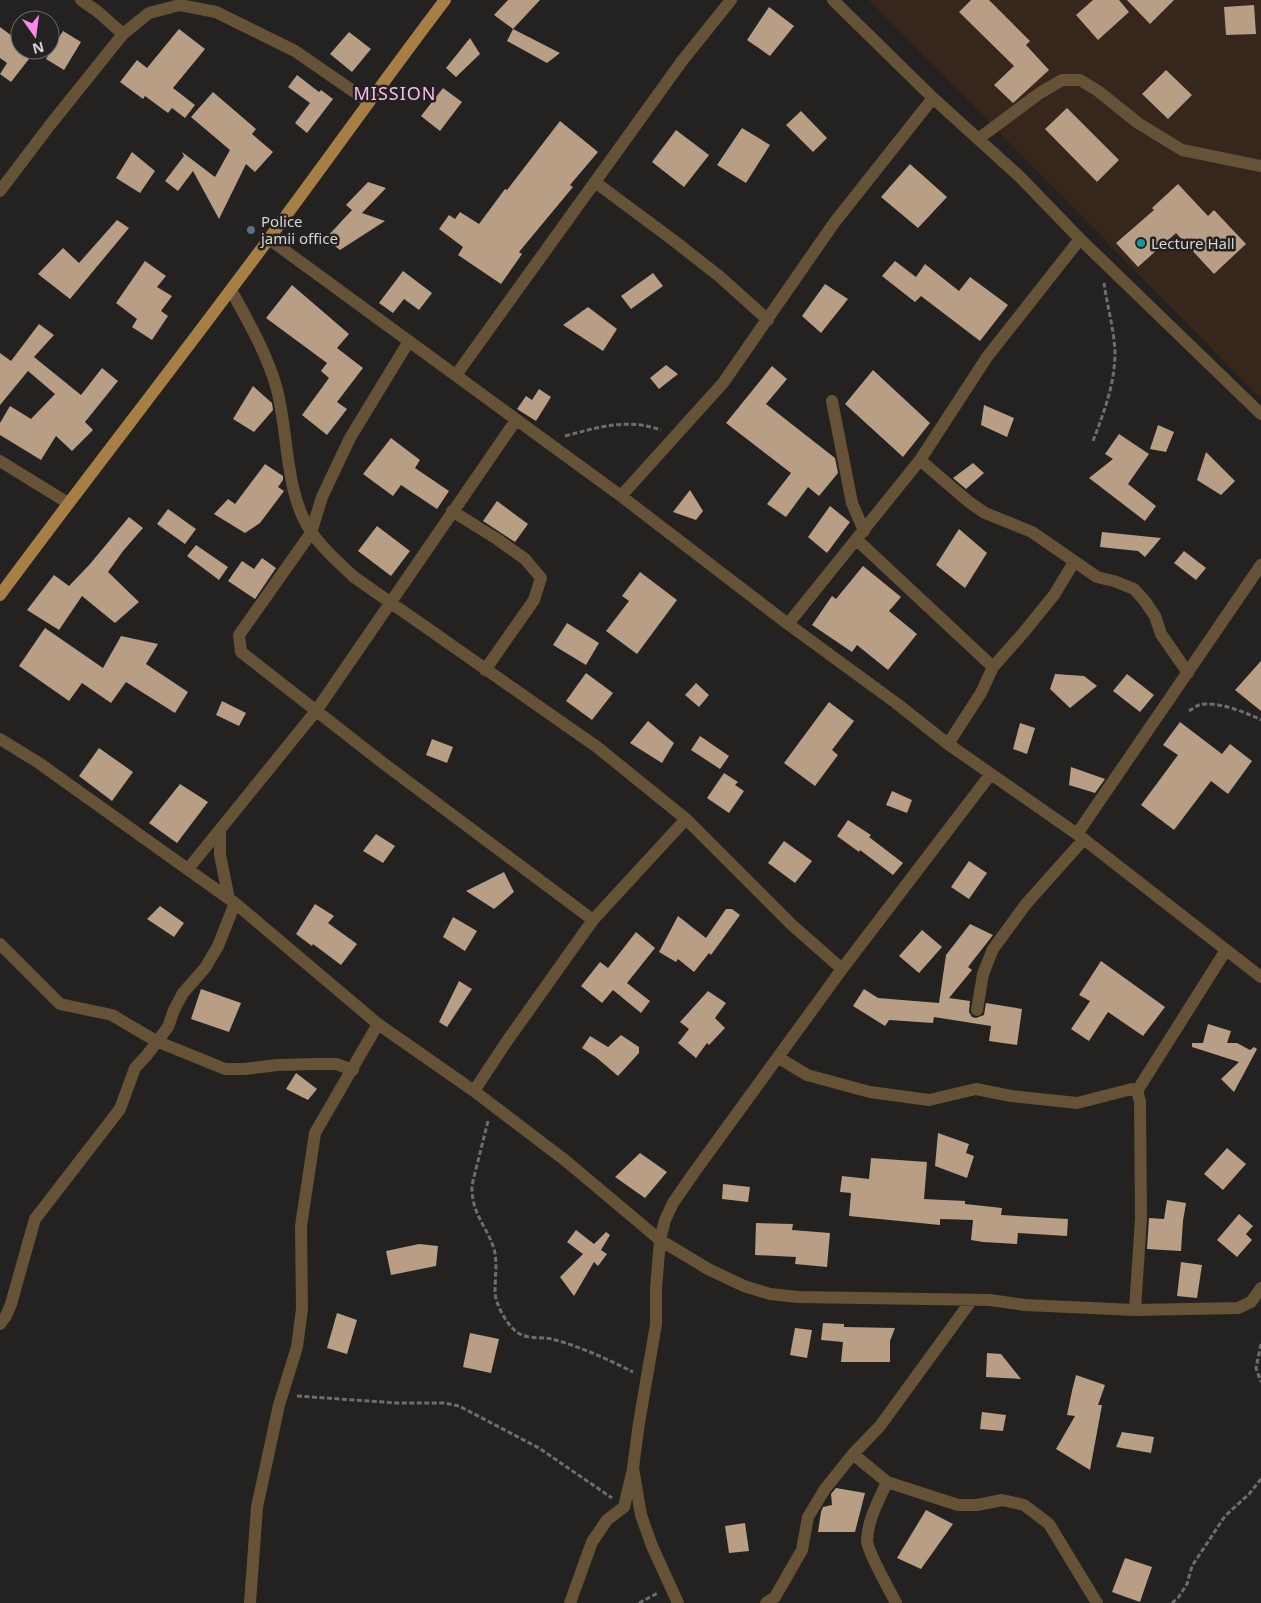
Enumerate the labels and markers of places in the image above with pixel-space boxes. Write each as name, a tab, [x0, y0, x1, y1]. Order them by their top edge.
place label: Police jamii office	[260, 211, 338, 248]
marker: Police jamii office	[245, 224, 257, 236]
place label: Lecture Hall	[1151, 233, 1235, 253]
marker: Lecture Hall	[1135, 237, 1147, 249]

